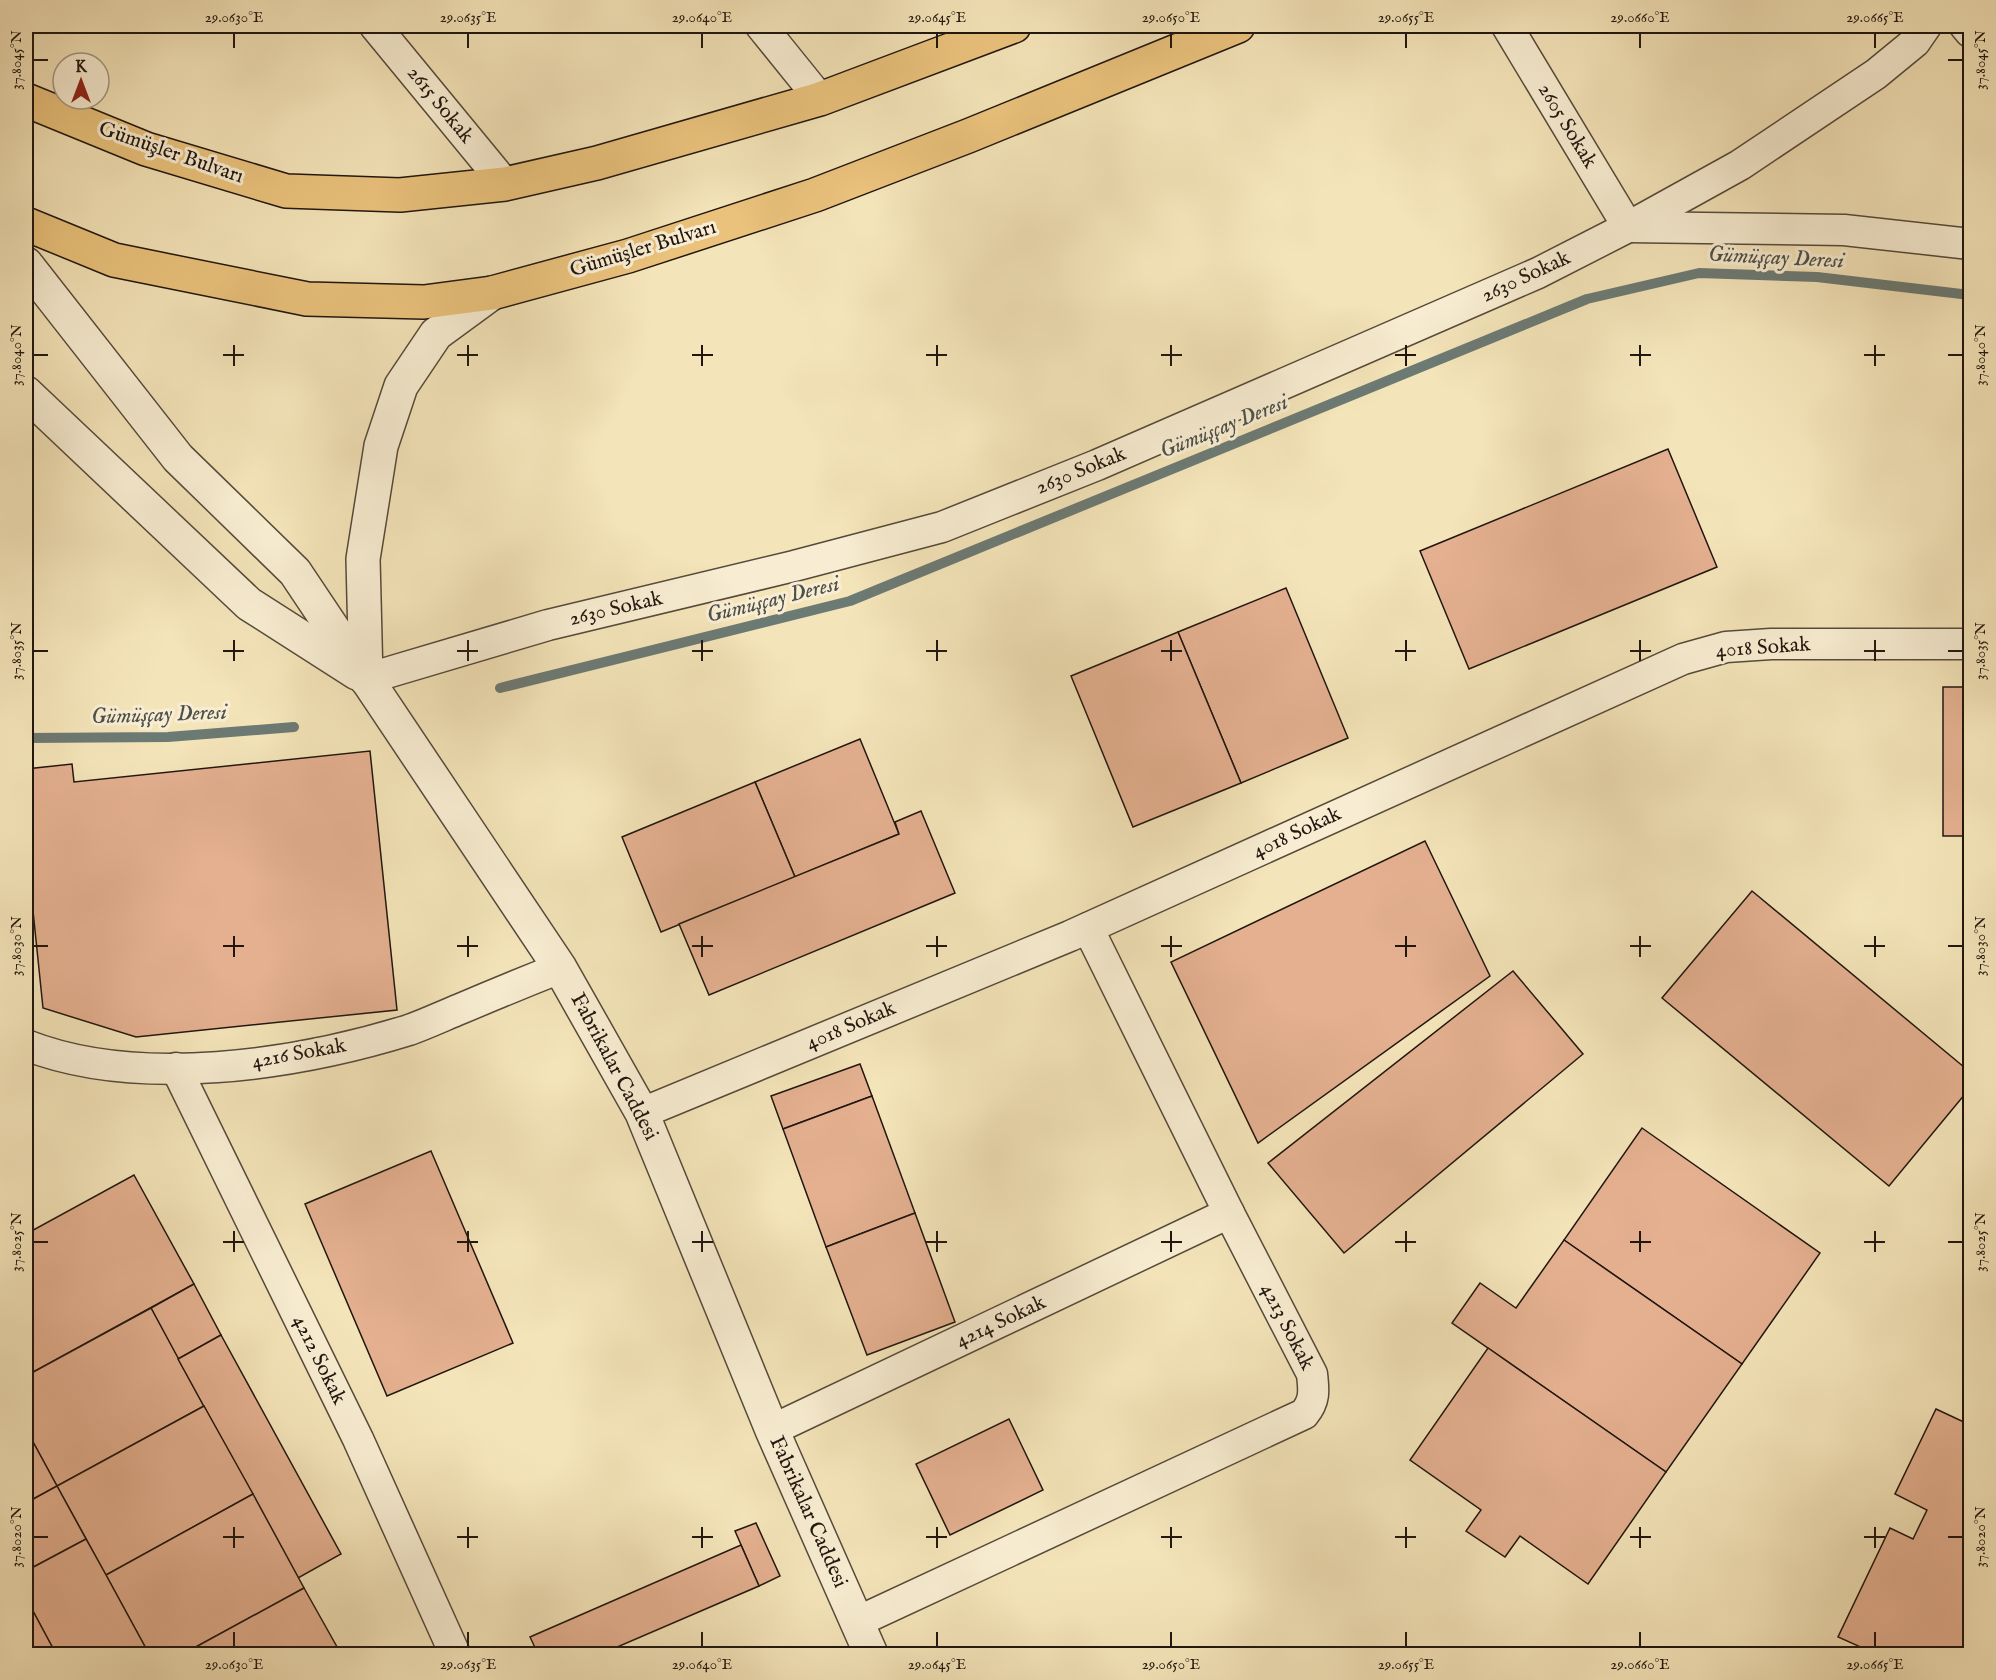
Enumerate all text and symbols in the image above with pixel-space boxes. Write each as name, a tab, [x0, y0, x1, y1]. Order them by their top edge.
text: 29.0630°E	[205, 8, 263, 27]
text: 29.0635°E	[440, 8, 496, 27]
text: 29.0640°E	[672, 8, 732, 27]
text: 29.0645°E	[908, 8, 966, 27]
text: 29.0650°E	[1142, 8, 1200, 27]
text: 29.0655°E	[1378, 8, 1434, 27]
text: 29.0660°E	[1610, 8, 1670, 27]
text: 29.0665°E	[1846, 8, 1904, 27]
text: 37.8045°N	[7, 30, 26, 90]
text: 37.8045°N	[1971, 30, 1990, 90]
north arrow	[51, 51, 111, 111]
text: K	[75, 58, 88, 78]
street label: 2615 Sokak	[401, 61, 480, 150]
street label: 2605 Sokak	[1531, 78, 1603, 174]
street label: Gümüşler Bulvarı	[95, 116, 247, 190]
street label: Gümüşler Bulvarı	[567, 214, 719, 284]
water label: Gümüşçay Deresi	[1707, 240, 1846, 276]
street label: 2630 Sokak	[1477, 244, 1575, 309]
text: 37.8040°N	[7, 324, 26, 386]
text: 37.8040°N	[1971, 324, 1990, 386]
water label: Gümüşçay Deresi	[1156, 388, 1294, 465]
street label: 2630 Sokak	[1032, 440, 1131, 501]
water label: Gümüşçay Deresi	[704, 570, 844, 630]
street label: 2630 Sokak	[567, 585, 666, 633]
text: 37.8035°N	[7, 622, 26, 680]
text: 37.8035°N	[1971, 622, 1990, 680]
street label: 4018 Sokak	[1715, 631, 1812, 665]
water label: Gümüşçay Deresi	[91, 699, 229, 731]
street label: 4018 Sokak	[1248, 800, 1346, 865]
text: 37.8030°N	[7, 916, 26, 976]
text: 37.8030°N	[1971, 916, 1990, 976]
street label: Fabrikalar Caddesi	[564, 989, 664, 1145]
street label: 4018 Sokak	[802, 995, 901, 1057]
street label: 4216 Sokak	[250, 1032, 349, 1076]
text: 37.8025°N	[7, 1212, 26, 1272]
text: 37.8025°N	[1971, 1212, 1990, 1272]
street label: 4213 Sokak	[1254, 1279, 1321, 1376]
street label: 4214 Sokak	[952, 1289, 1051, 1355]
street label: 4212 Sokak	[286, 1311, 352, 1410]
street label: Fabrikalar Caddesi	[762, 1432, 854, 1592]
text: 37.8020°N	[7, 1506, 26, 1568]
text: 37.8020°N	[1971, 1506, 1990, 1568]
text: 29.0630°E	[205, 1655, 263, 1674]
text: 29.0635°E	[440, 1655, 496, 1674]
text: 29.0640°E	[672, 1655, 732, 1674]
text: 29.0645°E	[908, 1655, 966, 1674]
text: 29.0650°E	[1142, 1655, 1200, 1674]
text: 29.0655°E	[1378, 1655, 1434, 1674]
text: 29.0660°E	[1610, 1655, 1670, 1674]
text: 29.0665°E	[1846, 1655, 1904, 1674]

